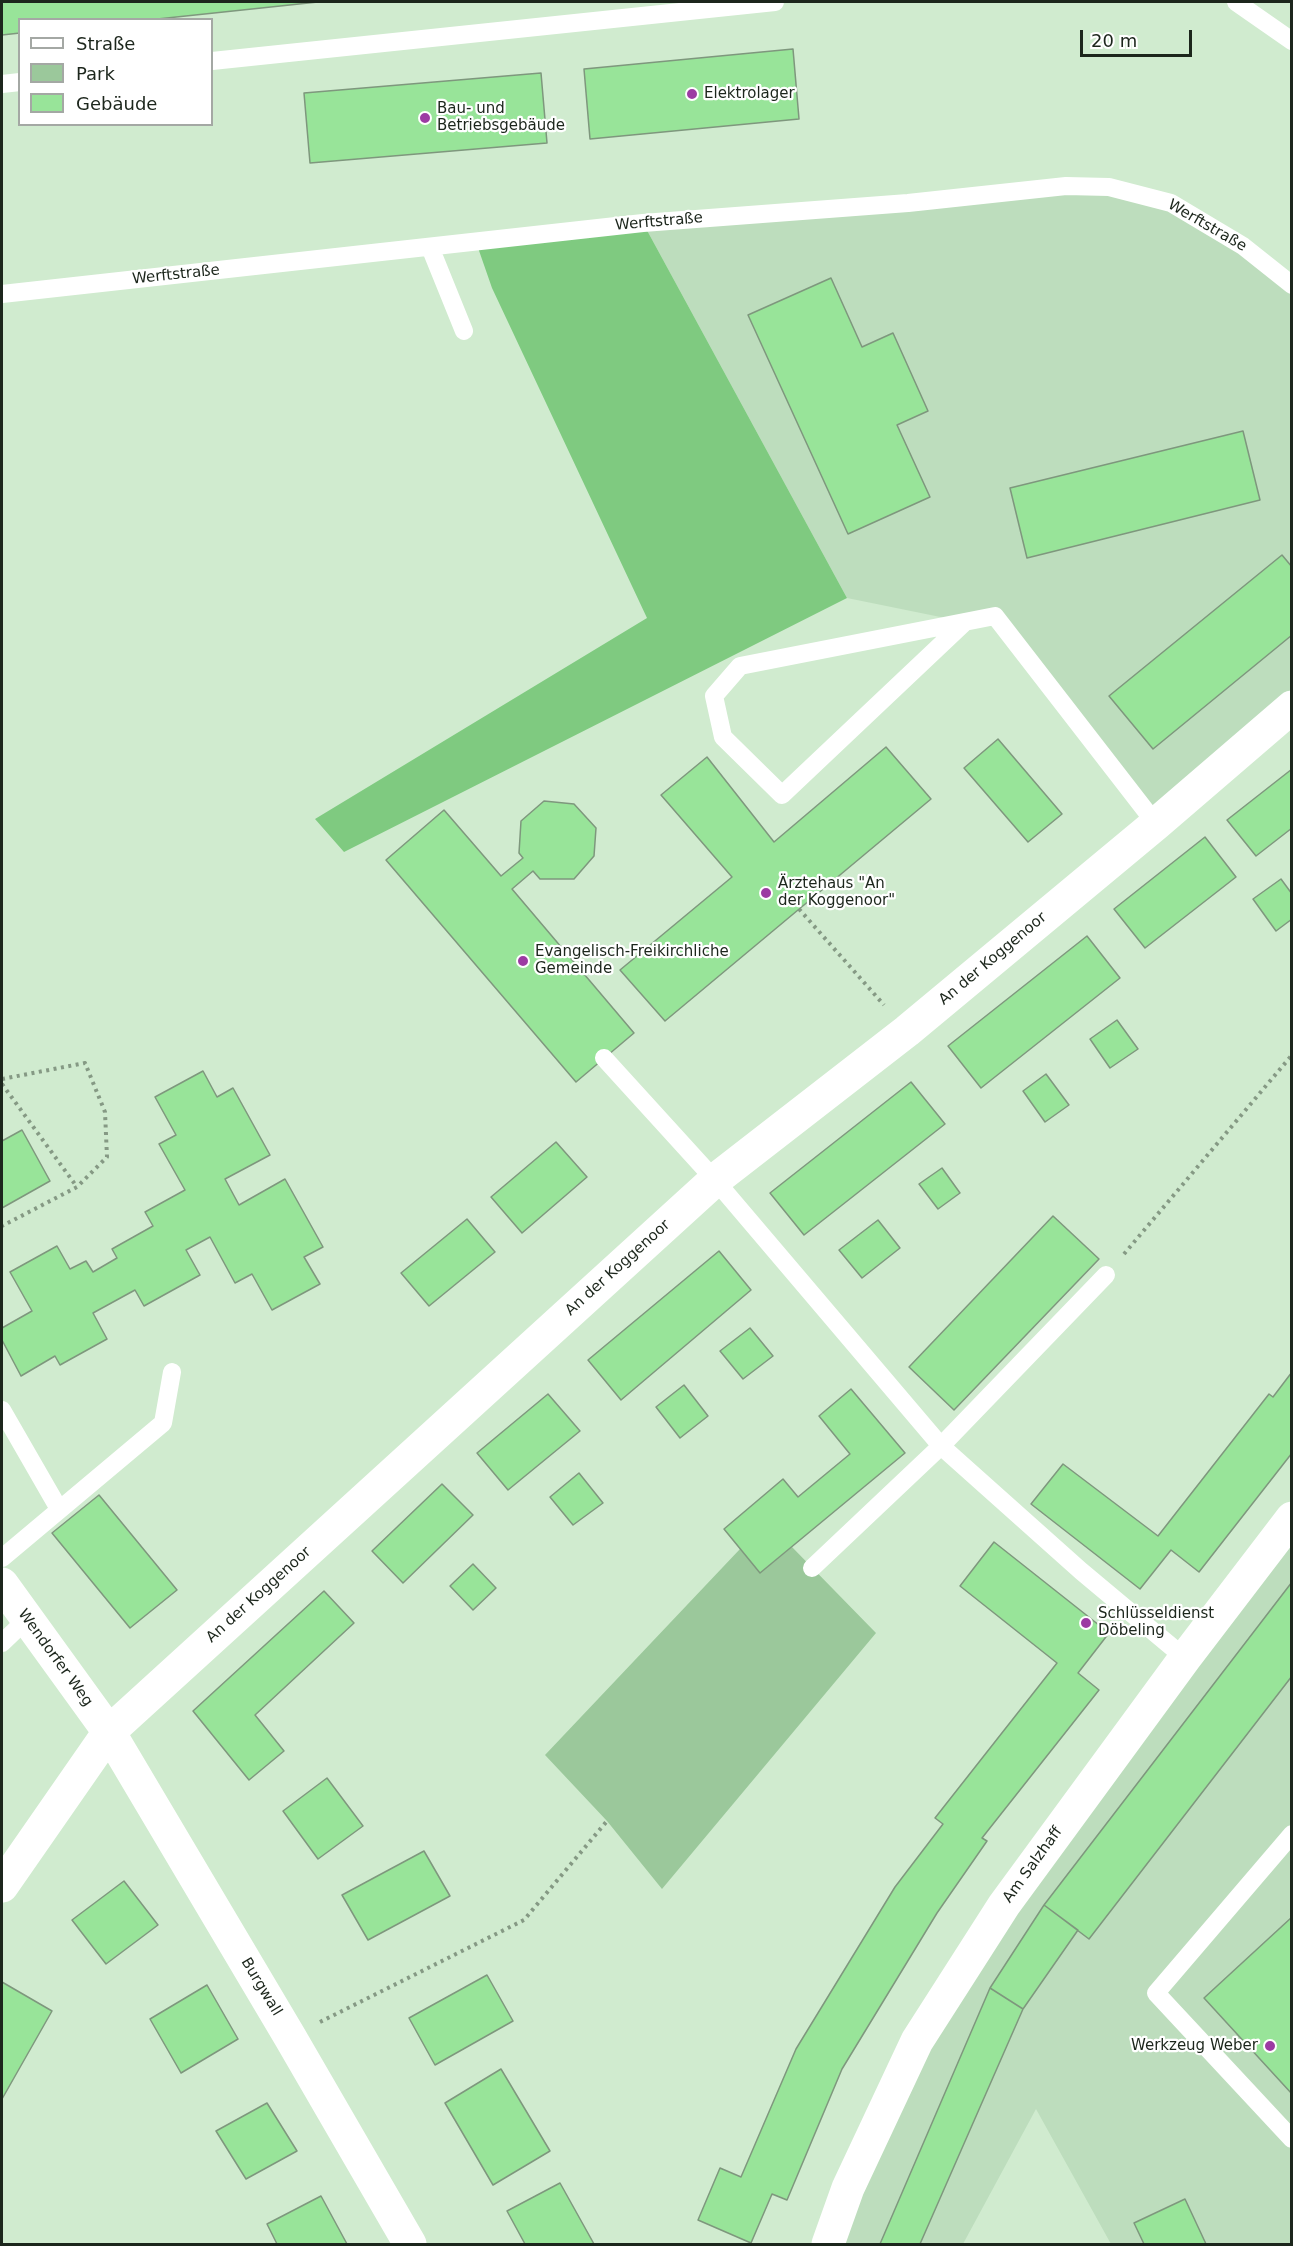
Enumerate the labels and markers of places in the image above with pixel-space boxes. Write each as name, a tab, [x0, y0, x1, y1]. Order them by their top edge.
place label: Elektrolager	[704, 85, 795, 103]
marker: Elektrolager	[685, 87, 699, 101]
place label: Bau- und Betriebsgebäude	[437, 100, 565, 135]
marker: Bau- und Betriebsgebäude	[418, 111, 432, 125]
place label: Ärztehaus "An der Koggenoor"	[778, 875, 895, 910]
marker: Ärztehaus "An der Koggenoor"	[759, 886, 773, 900]
place label: Evangelisch-Freikirchliche Gemeinde	[535, 943, 729, 978]
marker: Evangelisch-Freikirchliche Gemeinde	[516, 954, 530, 968]
place label: Schlüsseldienst Döbeling	[1098, 1605, 1214, 1640]
marker: Schlüsseldienst Döbeling	[1079, 1616, 1093, 1630]
place label: Werkzeug Weber	[1131, 2037, 1258, 2055]
marker: Werkzeug Weber	[1263, 2039, 1277, 2053]

